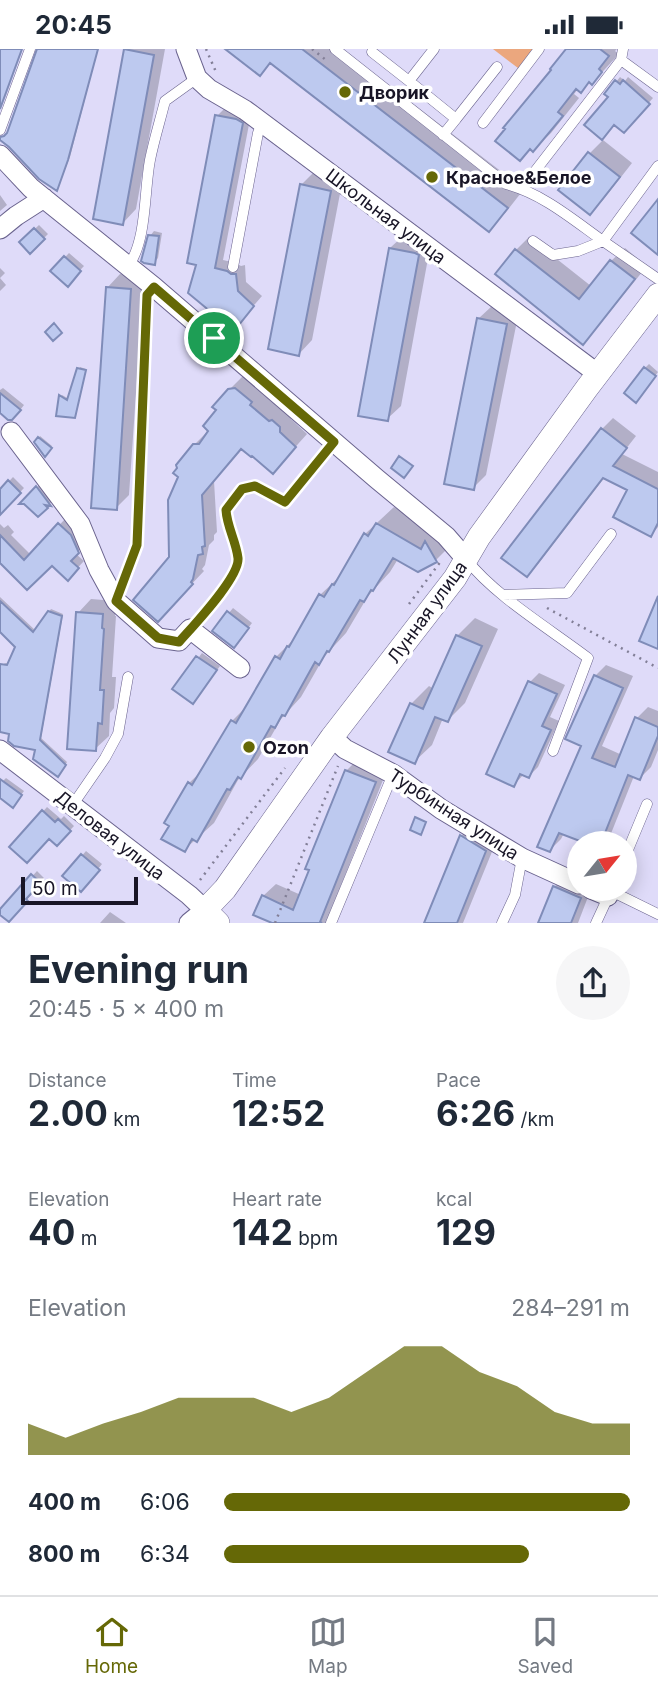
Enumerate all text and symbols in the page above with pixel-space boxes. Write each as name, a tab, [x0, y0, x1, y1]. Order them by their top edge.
text: 20:45	[35, 9, 112, 40]
place label: Дворик	[359, 82, 430, 103]
marker: Дворик	[337, 84, 353, 100]
street label: Школьная улица	[322, 164, 450, 268]
place label: Красное&Белое	[446, 167, 592, 188]
marker: Красное&Белое	[424, 169, 440, 185]
pin	[184, 308, 244, 368]
icon: arrive	[195, 319, 233, 357]
street label: Лунная улица	[383, 557, 471, 667]
place label: Ozon	[263, 737, 309, 758]
marker: Ozon	[241, 739, 257, 755]
street label: Турбинная улица	[385, 764, 523, 864]
street label: Деловая улица	[51, 786, 169, 884]
north arrow	[567, 831, 637, 901]
map controls	[567, 831, 637, 901]
scale bar	[21, 874, 138, 906]
text: 50 m	[32, 877, 78, 900]
text: Evening run	[28, 946, 249, 992]
button: share	[556, 946, 630, 1020]
text: 20:45 · 5 × 400 m	[28, 995, 224, 1023]
text: Distance	[28, 1069, 106, 1092]
text: Time	[232, 1069, 277, 1092]
text: Pace	[436, 1069, 481, 1092]
text: 2.00	[28, 1092, 108, 1134]
text: 12:52	[232, 1092, 325, 1134]
text: 6:26	[436, 1092, 515, 1134]
text: km	[108, 1108, 140, 1131]
text: /km	[515, 1108, 554, 1131]
text: Elevation	[28, 1188, 109, 1211]
text: Heart rate	[232, 1188, 322, 1211]
text: kcal	[436, 1188, 472, 1211]
text: 40	[28, 1211, 75, 1253]
text: 142	[232, 1211, 293, 1253]
text: 129	[436, 1211, 496, 1253]
text: m	[75, 1227, 97, 1250]
text: bpm	[293, 1227, 338, 1250]
text: Elevation	[28, 1294, 127, 1322]
text: 284–291 m	[511, 1294, 630, 1322]
text: 400 m	[28, 1488, 101, 1516]
text: 6:06	[140, 1488, 190, 1516]
text: 800 m	[28, 1540, 100, 1568]
text: 6:34	[140, 1540, 190, 1568]
tab: Home	[85, 1613, 138, 1678]
tab: Map	[308, 1613, 348, 1678]
tab: Saved	[517, 1613, 573, 1678]

